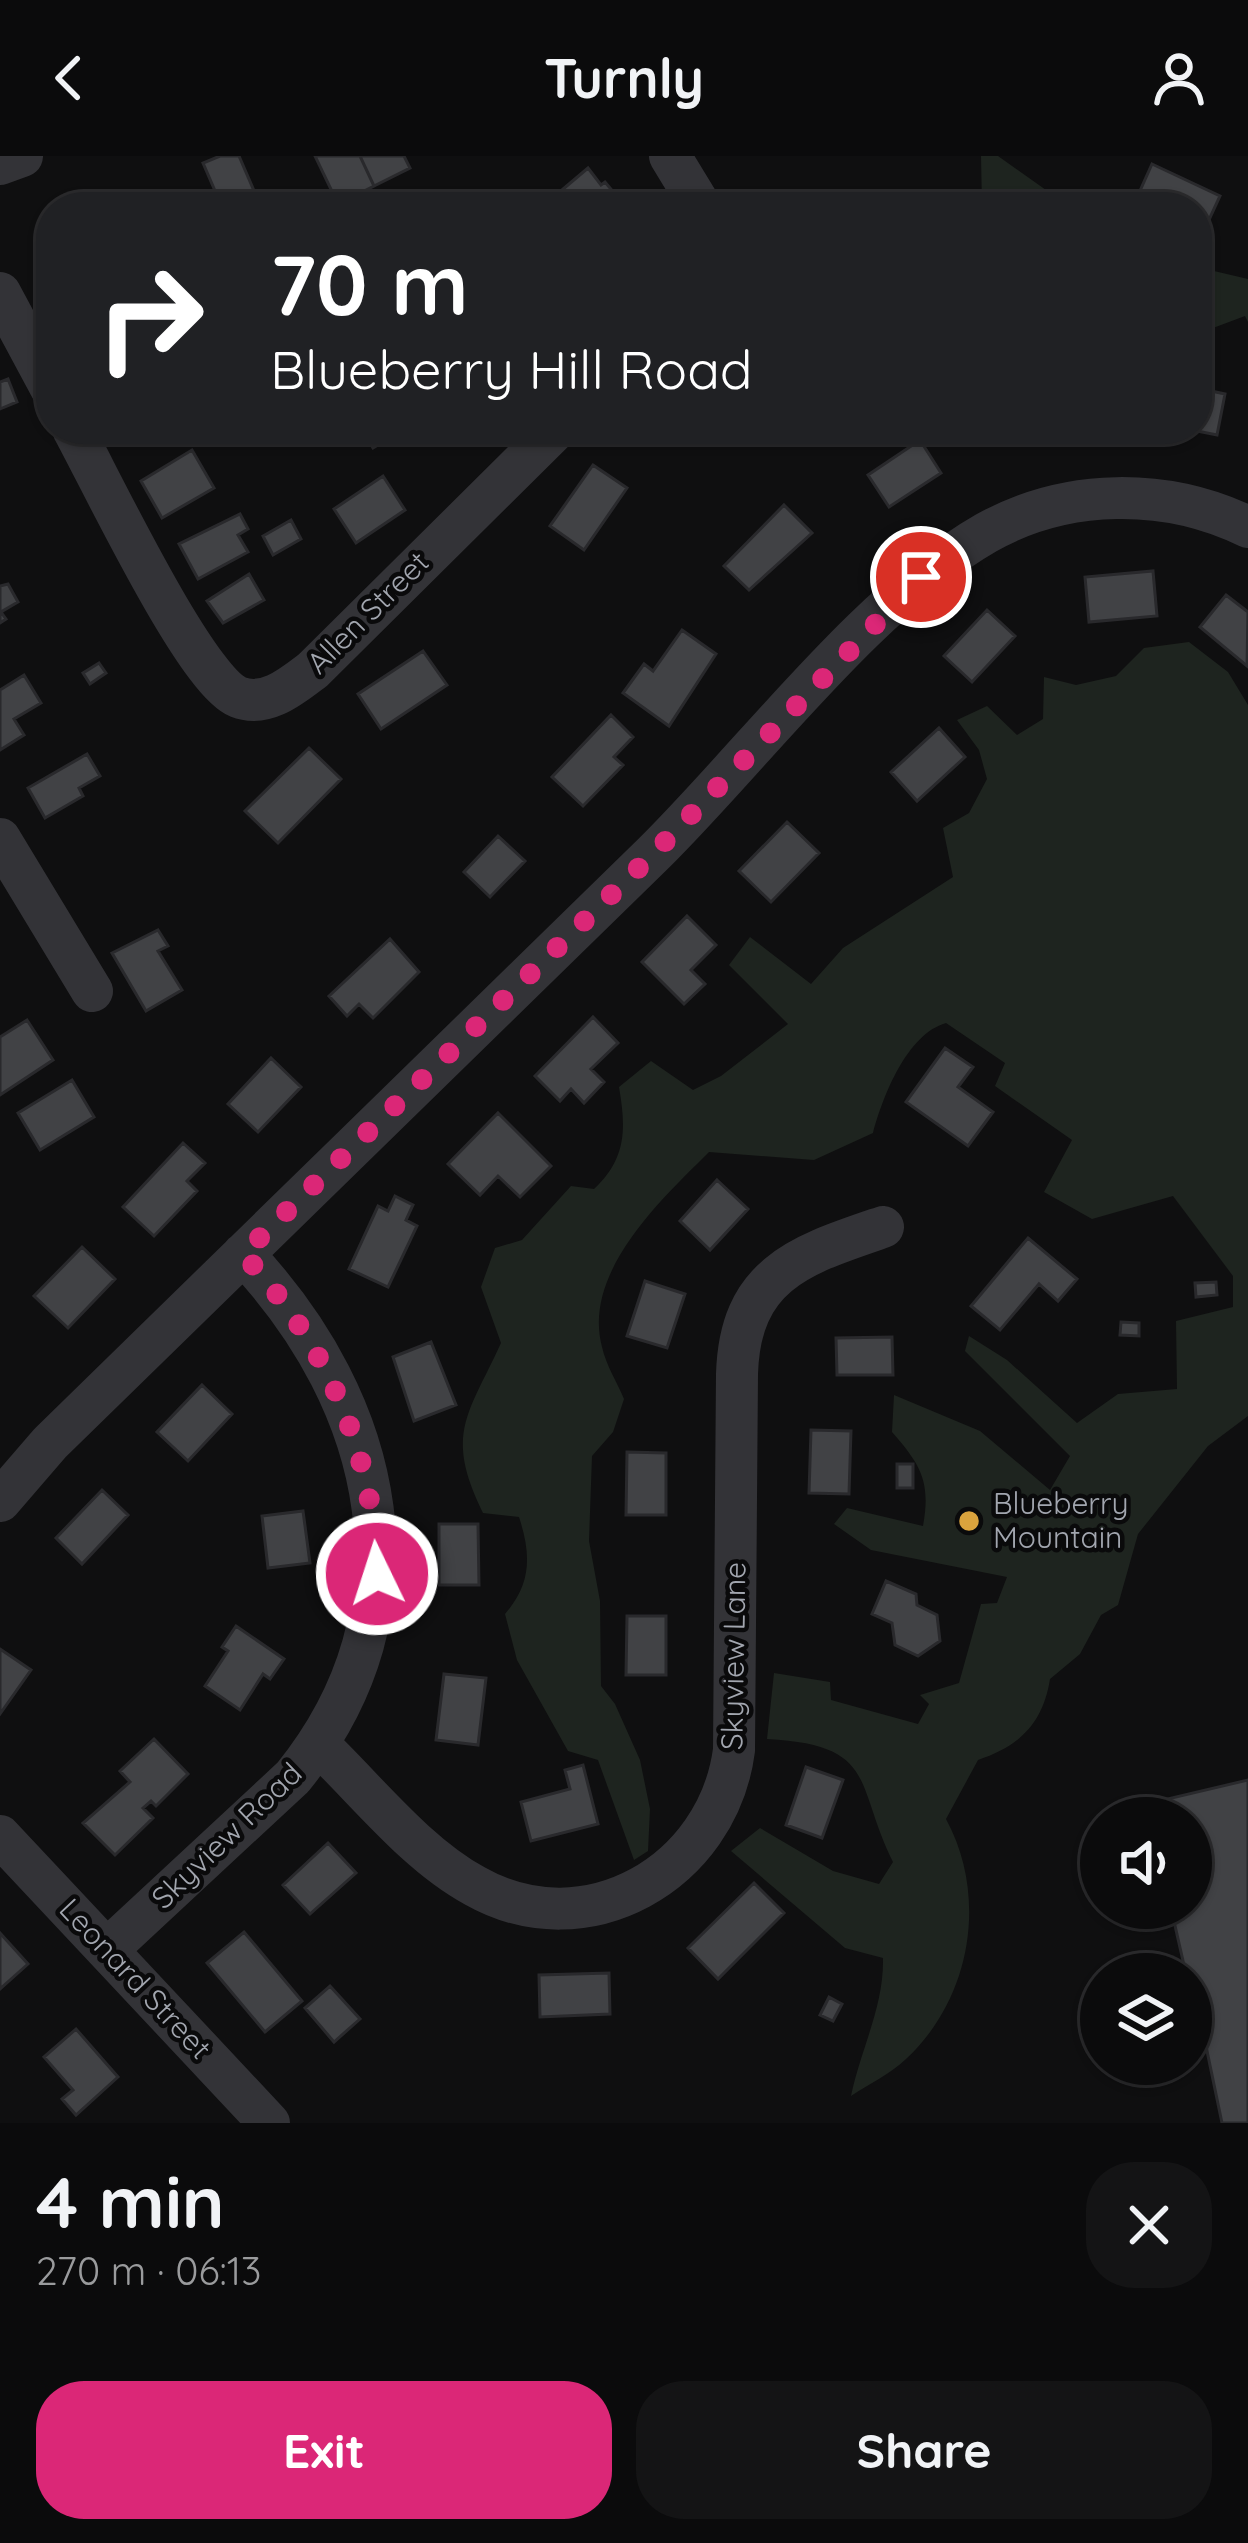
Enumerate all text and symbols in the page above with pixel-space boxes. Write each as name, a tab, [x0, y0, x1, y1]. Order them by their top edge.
text: Turnly	[544, 44, 704, 112]
icon: back	[36, 45, 102, 111]
icon: person	[1146, 45, 1212, 111]
text: 70 m	[270, 231, 469, 336]
icon: right	[72, 240, 228, 396]
text: Blueberry Hill Road	[270, 335, 753, 403]
pin	[870, 526, 972, 628]
street label: Allen Street	[298, 543, 436, 681]
icon: arrive	[888, 544, 954, 610]
place label: Blueberry Mountain	[993, 1484, 1128, 1556]
marker: Blueberry Mountain	[956, 1508, 982, 1534]
position arrow	[314, 1511, 440, 1637]
street label: Skyview Lane	[712, 1561, 754, 1750]
street label: Skyview Road	[143, 1754, 309, 1916]
map controls	[1080, 1797, 1212, 2085]
button: sound	[1080, 1797, 1212, 1929]
street label: Leonard Street	[52, 1890, 220, 2067]
button: layers	[1080, 1953, 1212, 2085]
text: 4 min	[36, 2156, 225, 2246]
button: close	[1086, 2162, 1212, 2288]
text: 270 m · 06:13	[36, 2246, 262, 2295]
button: Exit	[36, 2381, 612, 2519]
button: Share	[636, 2381, 1212, 2519]

